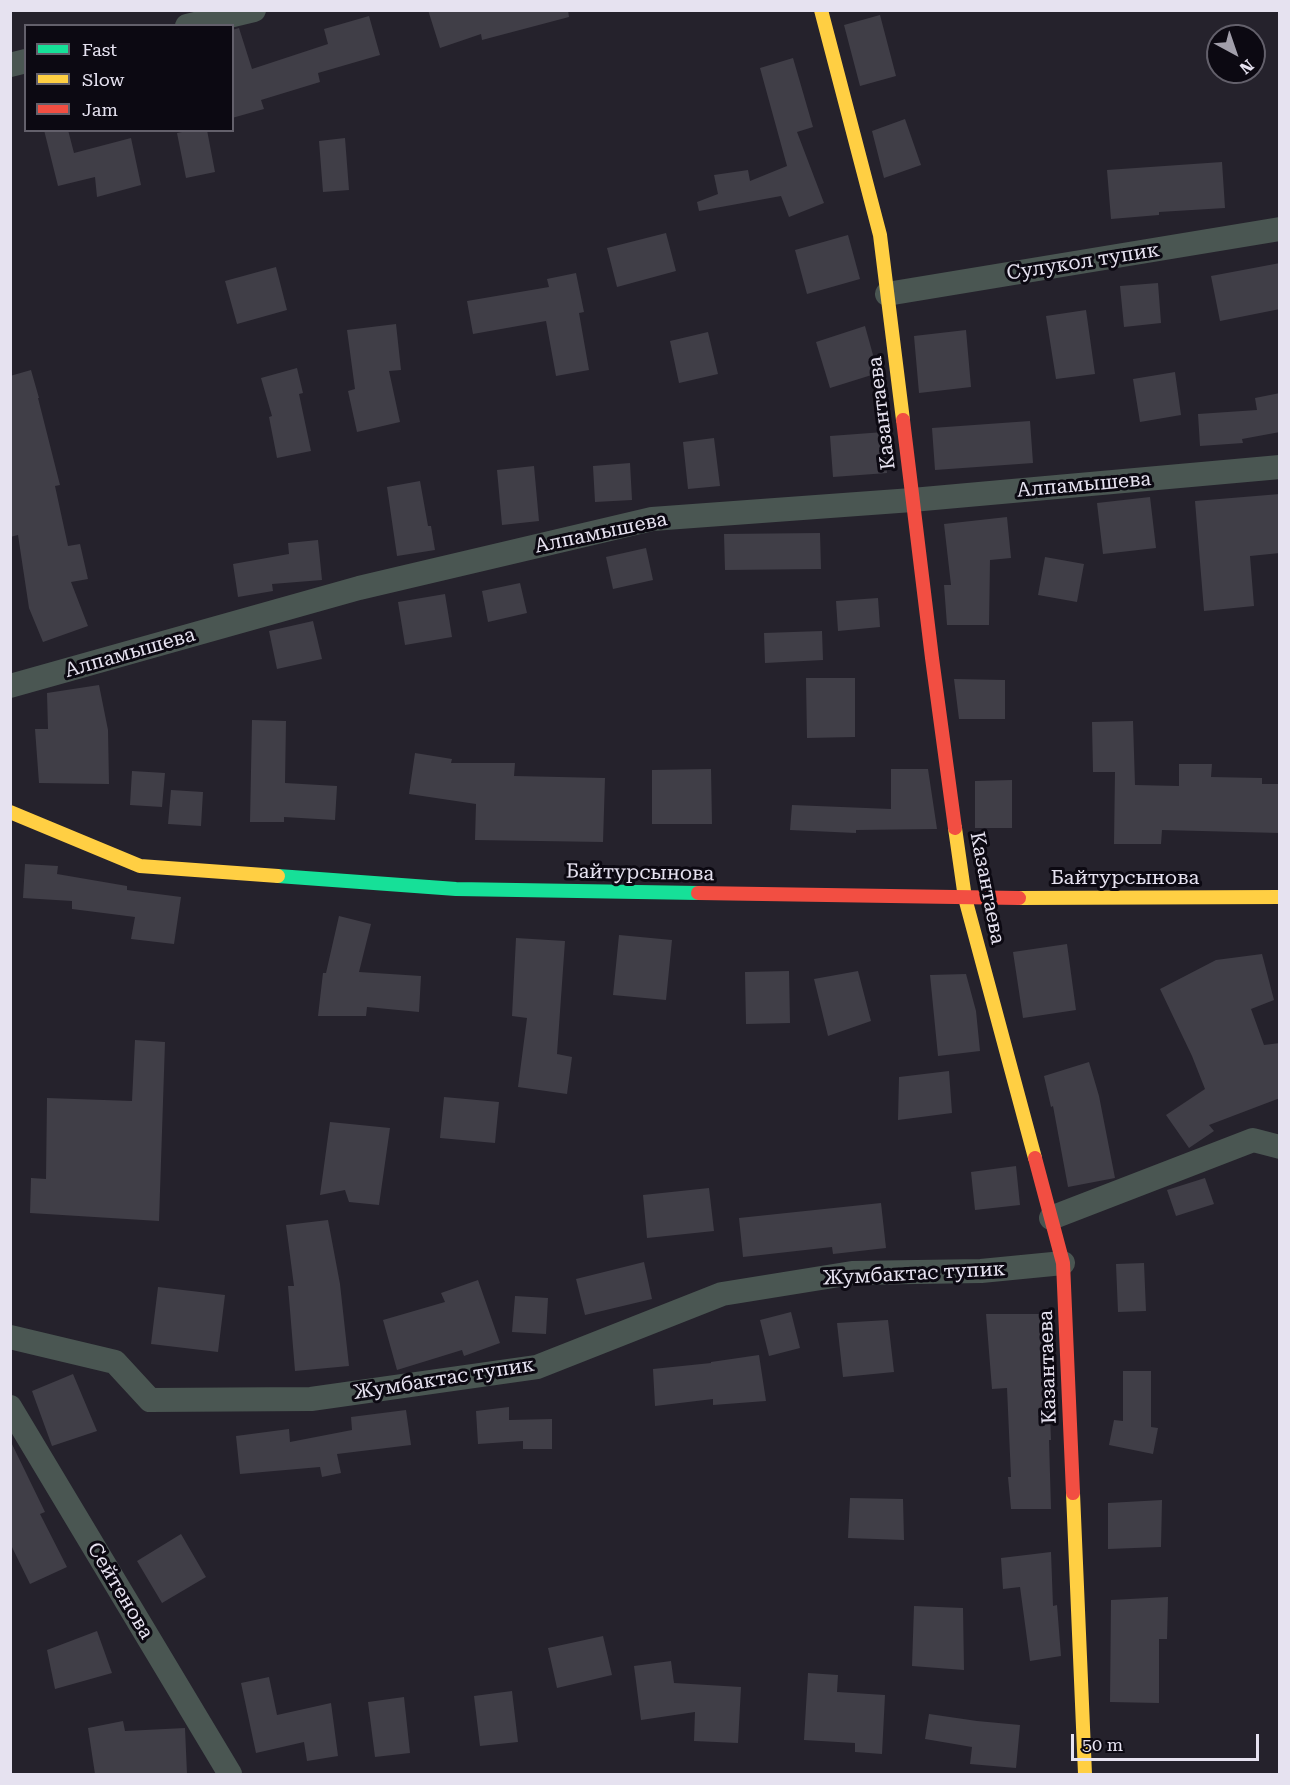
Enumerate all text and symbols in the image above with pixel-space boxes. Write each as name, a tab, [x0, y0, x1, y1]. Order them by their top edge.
legend	[24, 24, 234, 132]
north arrow	[1206, 24, 1266, 84]
text: Fast	[82, 39, 117, 60]
text: N	[1236, 55, 1257, 78]
text: Slow	[82, 69, 124, 90]
text: Jam	[82, 99, 118, 120]
street label: Сулукол тупик	[1005, 238, 1161, 286]
street label: Казантаева	[863, 355, 901, 471]
street label: Алпамышева	[1016, 467, 1152, 503]
street label: Алпамышева	[533, 507, 669, 559]
street label: Алпамышева	[62, 623, 198, 683]
street label: Казантаева	[964, 830, 1010, 946]
street label: Байтурсынова	[566, 860, 714, 886]
street label: Байтурсынова	[1051, 866, 1199, 890]
street label: Жумбактас тупик	[822, 1257, 1006, 1291]
street label: Казантаева	[1034, 1310, 1062, 1424]
street label: Жумбактас тупик	[352, 1353, 536, 1405]
street label: Сейтенова	[82, 1538, 158, 1644]
scale bar	[1074, 1722, 1262, 1760]
text: 50 m	[1082, 1734, 1123, 1755]

